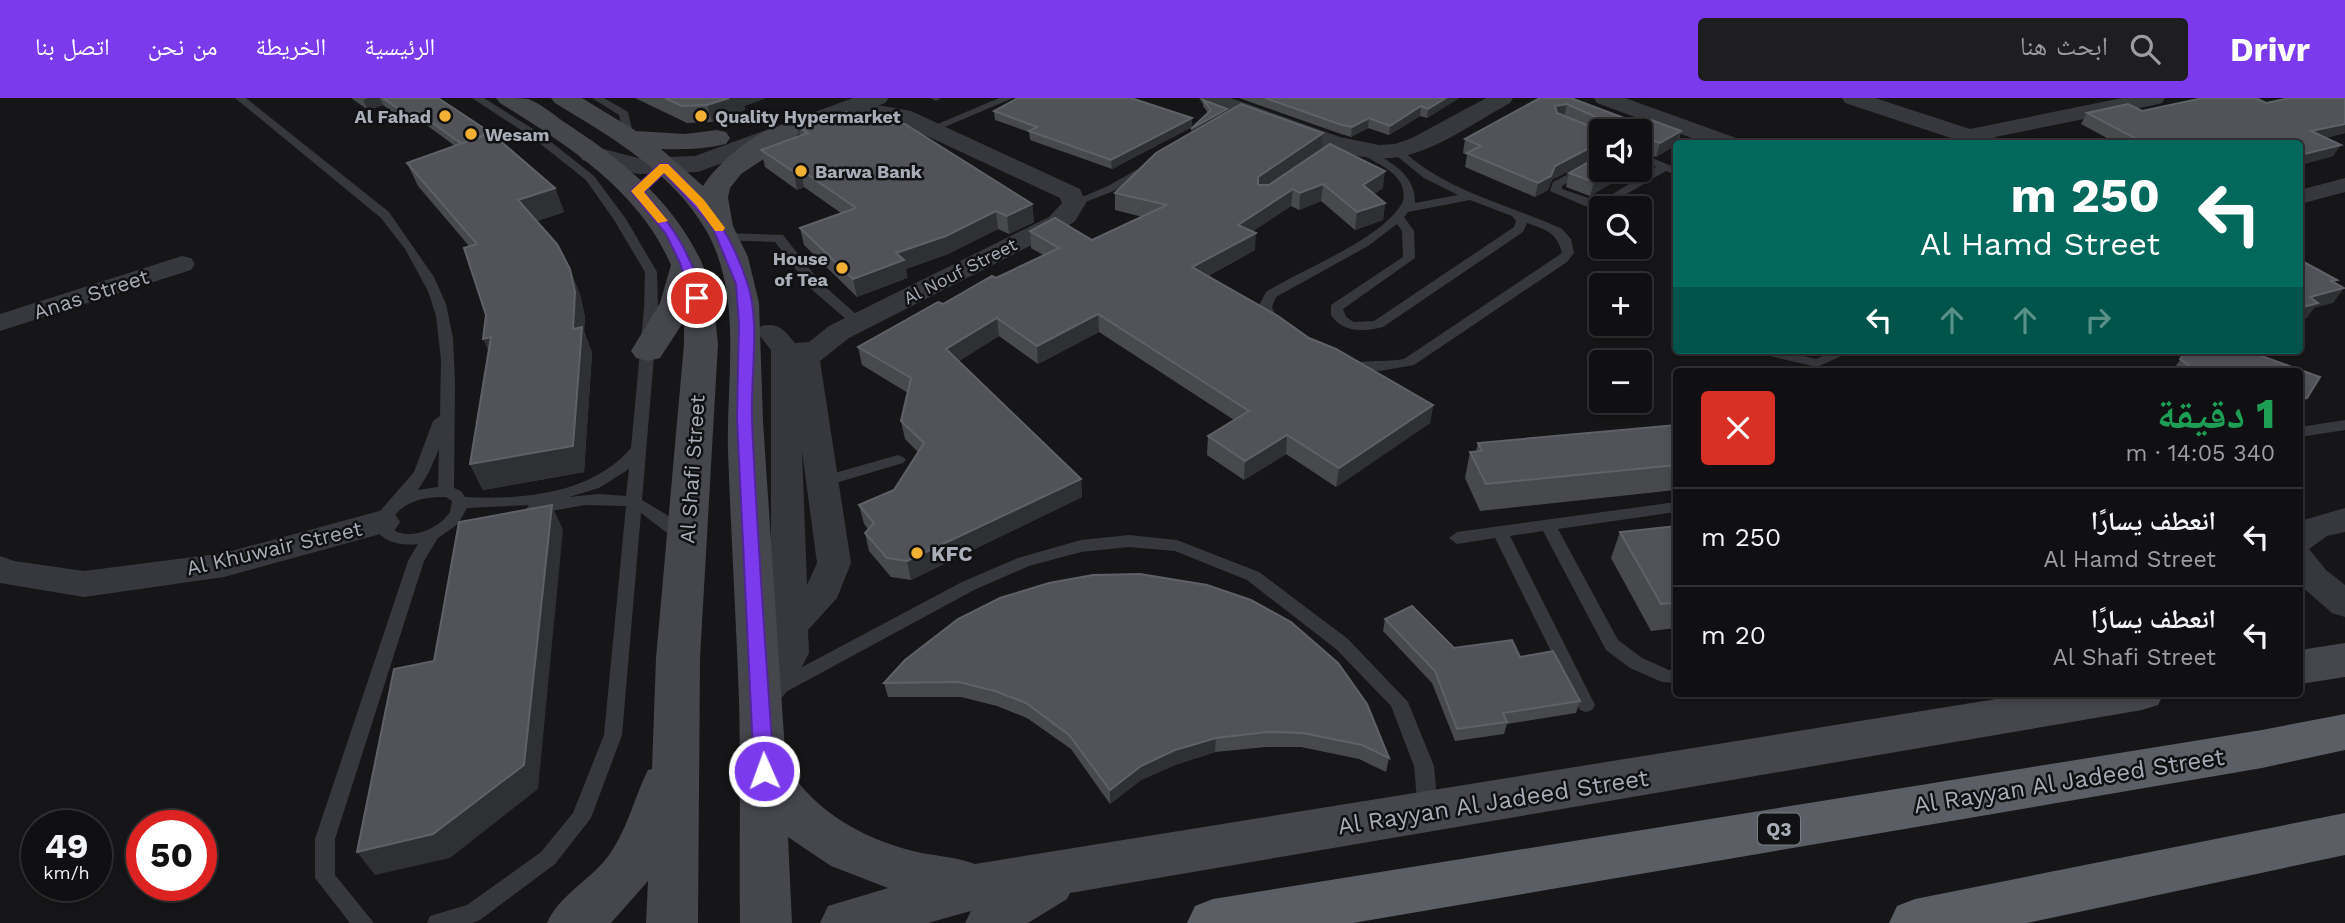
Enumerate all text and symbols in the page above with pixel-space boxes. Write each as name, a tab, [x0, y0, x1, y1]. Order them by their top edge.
search box	[1698, 18, 2188, 81]
icon: search	[2126, 30, 2164, 68]
text: Drivr	[2230, 30, 2310, 69]
text: ابحث هنا	[2020, 31, 2108, 61]
text: اتصل بنا	[35, 33, 110, 61]
text: من نحن	[148, 33, 217, 61]
text: الخريطة	[255, 33, 326, 61]
text: الرئيسية	[364, 33, 435, 61]
place label: Al Fahad	[355, 106, 431, 127]
place label: Quality Hypermarket	[715, 106, 901, 127]
marker: Al Fahad	[437, 108, 453, 124]
marker: Quality Hypermarket	[693, 108, 709, 124]
map controls	[1589, 119, 1652, 413]
button: sound	[1589, 119, 1652, 182]
place label: Wesam	[485, 124, 549, 145]
marker: Wesam	[463, 126, 479, 142]
place label: Barwa Bank	[815, 161, 923, 182]
marker: Barwa Bank	[793, 163, 809, 179]
text: 250 m	[2011, 166, 2160, 224]
icon: left	[2184, 168, 2275, 259]
button: search	[1589, 196, 1652, 259]
text: Al Hamd Street	[1920, 225, 2160, 263]
street label: Al Nouf Street	[900, 233, 1021, 309]
place label: House of Tea	[773, 248, 829, 290]
marker: House of Tea	[834, 260, 850, 276]
street label: Anas Street	[30, 263, 152, 324]
pin	[667, 268, 727, 328]
button: +	[1589, 273, 1652, 336]
icon: arrive	[678, 279, 716, 317]
icon: left	[1860, 301, 1898, 339]
icon: ahead	[1933, 301, 1971, 339]
icon: ahead	[2006, 301, 2044, 339]
icon: right	[2079, 301, 2117, 339]
button: −	[1589, 350, 1652, 413]
text: 1 دقيقة	[2157, 389, 2275, 438]
button: close	[1701, 391, 1775, 465]
street label: Al Shafi Street	[674, 394, 710, 544]
text: 340 m · 14:05	[2126, 440, 2275, 467]
text: انعطف يسارًا	[2091, 506, 2216, 536]
street label: Al Khuwair Street	[184, 516, 365, 580]
icon: left	[2237, 518, 2275, 556]
text: 250 m	[1701, 522, 1781, 552]
place label: KFC	[931, 541, 973, 566]
marker: KFC	[909, 545, 925, 561]
text: Al Hamd Street	[2044, 546, 2216, 573]
text: انعطف يسارًا	[2091, 604, 2216, 634]
icon: left	[2237, 616, 2275, 654]
text: 20 m	[1701, 620, 1766, 650]
text: Al Shafi Street	[2053, 644, 2216, 671]
position arrow	[727, 734, 801, 808]
street label: Al Rayyan Al Jadeed Street	[1912, 743, 2226, 819]
street label: Al Rayyan Al Jadeed Street	[1336, 764, 1650, 840]
speed limit sign: 50	[126, 810, 217, 901]
road number: Q3	[1758, 814, 1800, 844]
text: 49	[44, 825, 89, 867]
text: km/h	[43, 862, 90, 883]

